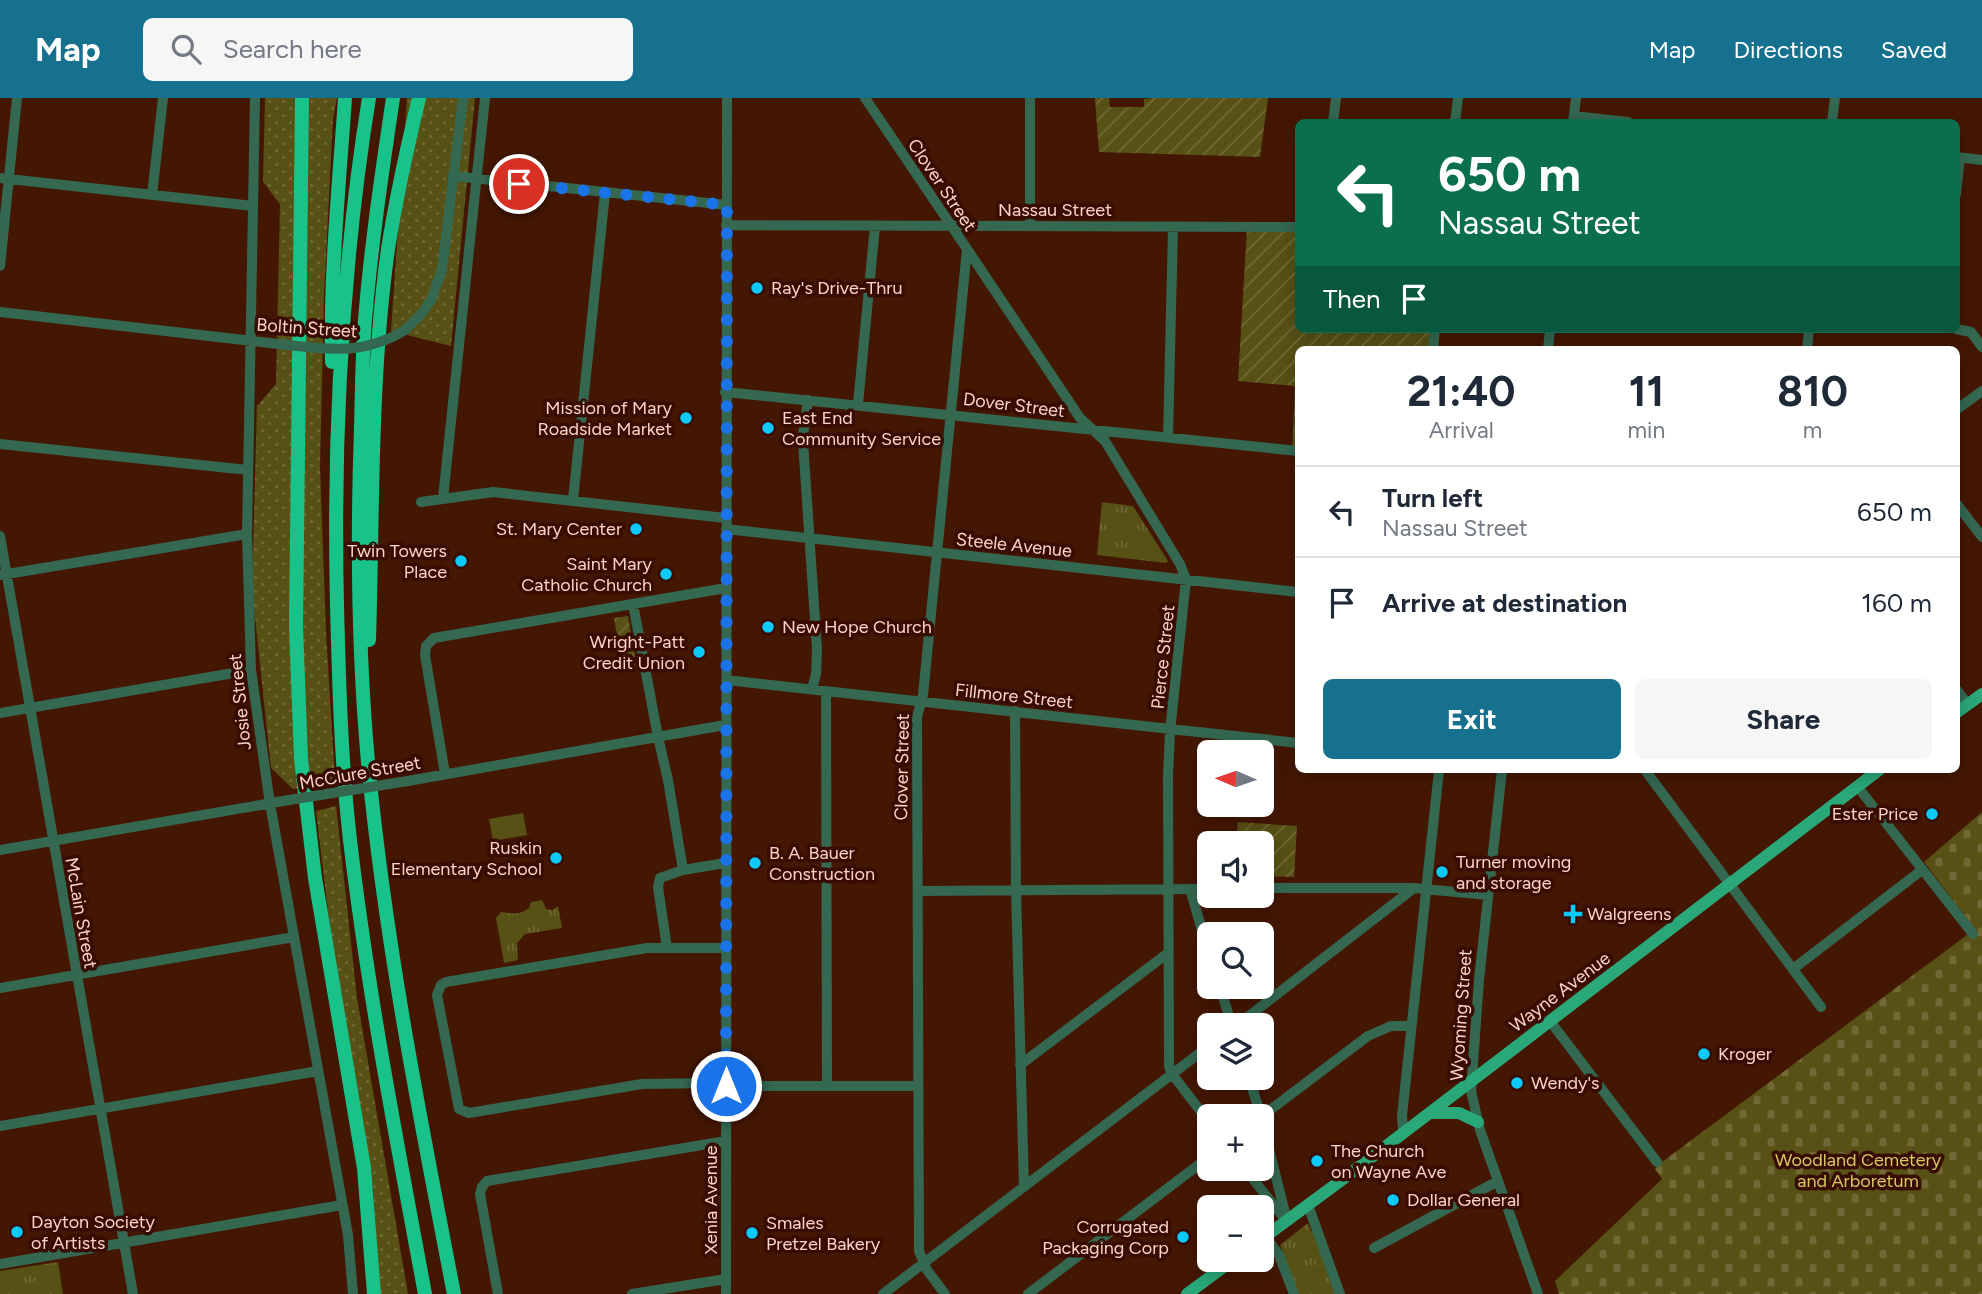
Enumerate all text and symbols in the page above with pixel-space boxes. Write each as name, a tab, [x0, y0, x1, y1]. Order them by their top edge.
search box	[143, 18, 633, 81]
text: Map	[35, 30, 101, 69]
icon: search	[167, 30, 205, 68]
text: Search here	[223, 33, 362, 65]
text: Map	[1649, 35, 1695, 64]
text: Directions	[1733, 35, 1843, 64]
text: Saved	[1881, 35, 1947, 64]
street label: Clover Street	[903, 134, 981, 236]
text: 650 m	[1438, 144, 1581, 203]
icon: left	[1323, 147, 1414, 238]
pin	[489, 154, 549, 214]
icon: arrive	[500, 165, 538, 203]
street label: Nassau Street	[998, 199, 1112, 221]
text: Nassau Street	[1438, 204, 1641, 242]
place label: Ray's Drive-Thru	[771, 277, 902, 299]
marker: Ray's Drive-Thru	[749, 280, 765, 296]
icon: arrive	[1395, 280, 1433, 318]
text: Then	[1323, 283, 1381, 315]
street label: Boltin Street	[256, 313, 358, 343]
text: 21:40	[1407, 366, 1516, 417]
text: 11	[1629, 366, 1664, 417]
text: 810	[1777, 366, 1848, 417]
street label: Dover Street	[962, 388, 1066, 422]
place label: Mission of Mary Roadside Market	[538, 397, 673, 440]
place label: East End Community Service	[782, 407, 941, 450]
marker: Mission of Mary Roadside Market	[678, 410, 694, 426]
text: Arrival	[1429, 416, 1494, 444]
text: min	[1628, 416, 1665, 444]
text: m	[1803, 416, 1822, 444]
marker: East End Community Service	[760, 420, 776, 436]
text: Turn left	[1382, 482, 1483, 514]
icon: left	[1323, 493, 1361, 531]
text: 650 m	[1857, 496, 1932, 528]
text: Nassau Street	[1382, 514, 1528, 542]
place label: St. Mary Center	[496, 518, 622, 540]
marker: St. Mary Center	[628, 521, 644, 537]
street label: Steele Avenue	[955, 528, 1073, 562]
place label: Twin Towers Place	[347, 540, 447, 583]
marker: Twin Towers Place	[453, 553, 469, 569]
place label: Saint Mary Catholic Church	[521, 553, 653, 596]
marker: Saint Mary Catholic Church	[658, 566, 674, 582]
icon: arrive	[1323, 584, 1361, 622]
text: Arrive at destination	[1382, 587, 1627, 619]
text: 160 m	[1861, 587, 1932, 619]
street label: Pierce Street	[1147, 603, 1179, 710]
place label: New Hope Church	[782, 616, 932, 638]
marker: New Hope Church	[760, 619, 776, 635]
place label: Wright-Patt Credit Union	[583, 631, 685, 674]
marker: Wright-Patt Credit Union	[691, 644, 707, 660]
street label: Josie Street	[224, 652, 256, 751]
street label: Fillmore Street	[954, 679, 1074, 713]
button: Exit	[1323, 679, 1621, 759]
button: Share	[1635, 679, 1932, 759]
street label: Clover Street	[890, 713, 914, 821]
north arrow	[1197, 740, 1274, 817]
map controls	[1197, 740, 1274, 1272]
street label: McClure Street	[298, 751, 423, 794]
place label: Ester Price	[1832, 803, 1918, 825]
marker: Ester Price	[1924, 806, 1940, 822]
button: sound	[1197, 831, 1274, 908]
place label: Ruskin Elementary School	[391, 837, 542, 880]
place label: B. A. Bauer Construction	[769, 842, 875, 885]
marker: Ruskin Elementary School	[548, 850, 564, 866]
place label: Turner moving and storage	[1456, 851, 1571, 894]
marker: B. A. Bauer Construction	[747, 855, 763, 871]
street label: McLain Street	[60, 856, 102, 971]
marker: Turner moving and storage	[1434, 864, 1450, 880]
place label: Walgreens	[1587, 903, 1671, 925]
marker: Walgreens	[1565, 906, 1581, 922]
button: search	[1197, 922, 1274, 999]
street label: Wayne Avenue	[1505, 947, 1615, 1037]
street label: Wyoming Street	[1445, 948, 1477, 1082]
button: layers	[1197, 1013, 1274, 1090]
place label: Kroger	[1718, 1043, 1772, 1065]
marker: Kroger	[1696, 1046, 1712, 1062]
position arrow	[689, 1049, 763, 1123]
place label: Wendy's	[1531, 1072, 1599, 1094]
marker: Wendy's	[1509, 1075, 1525, 1091]
button: +	[1197, 1104, 1274, 1181]
place label: The Church on Wayne Ave	[1331, 1140, 1446, 1183]
street label: Xenia Avenue	[700, 1145, 722, 1255]
park label: Woodland Cemetery and Arboretum	[1775, 1149, 1942, 1192]
marker: The Church on Wayne Ave	[1309, 1153, 1325, 1169]
place label: Dollar General	[1407, 1189, 1520, 1211]
marker: Dollar General	[1385, 1192, 1401, 1208]
button: −	[1197, 1195, 1274, 1272]
place label: Dayton Society of Artists	[31, 1211, 156, 1254]
place label: Smales Pretzel Bakery	[766, 1212, 881, 1255]
place label: Corrugated Packaging Corp	[1042, 1216, 1169, 1259]
marker: Dayton Society of Artists	[9, 1224, 25, 1240]
marker: Smales Pretzel Bakery	[744, 1225, 760, 1241]
marker: Corrugated Packaging Corp	[1175, 1229, 1191, 1245]

